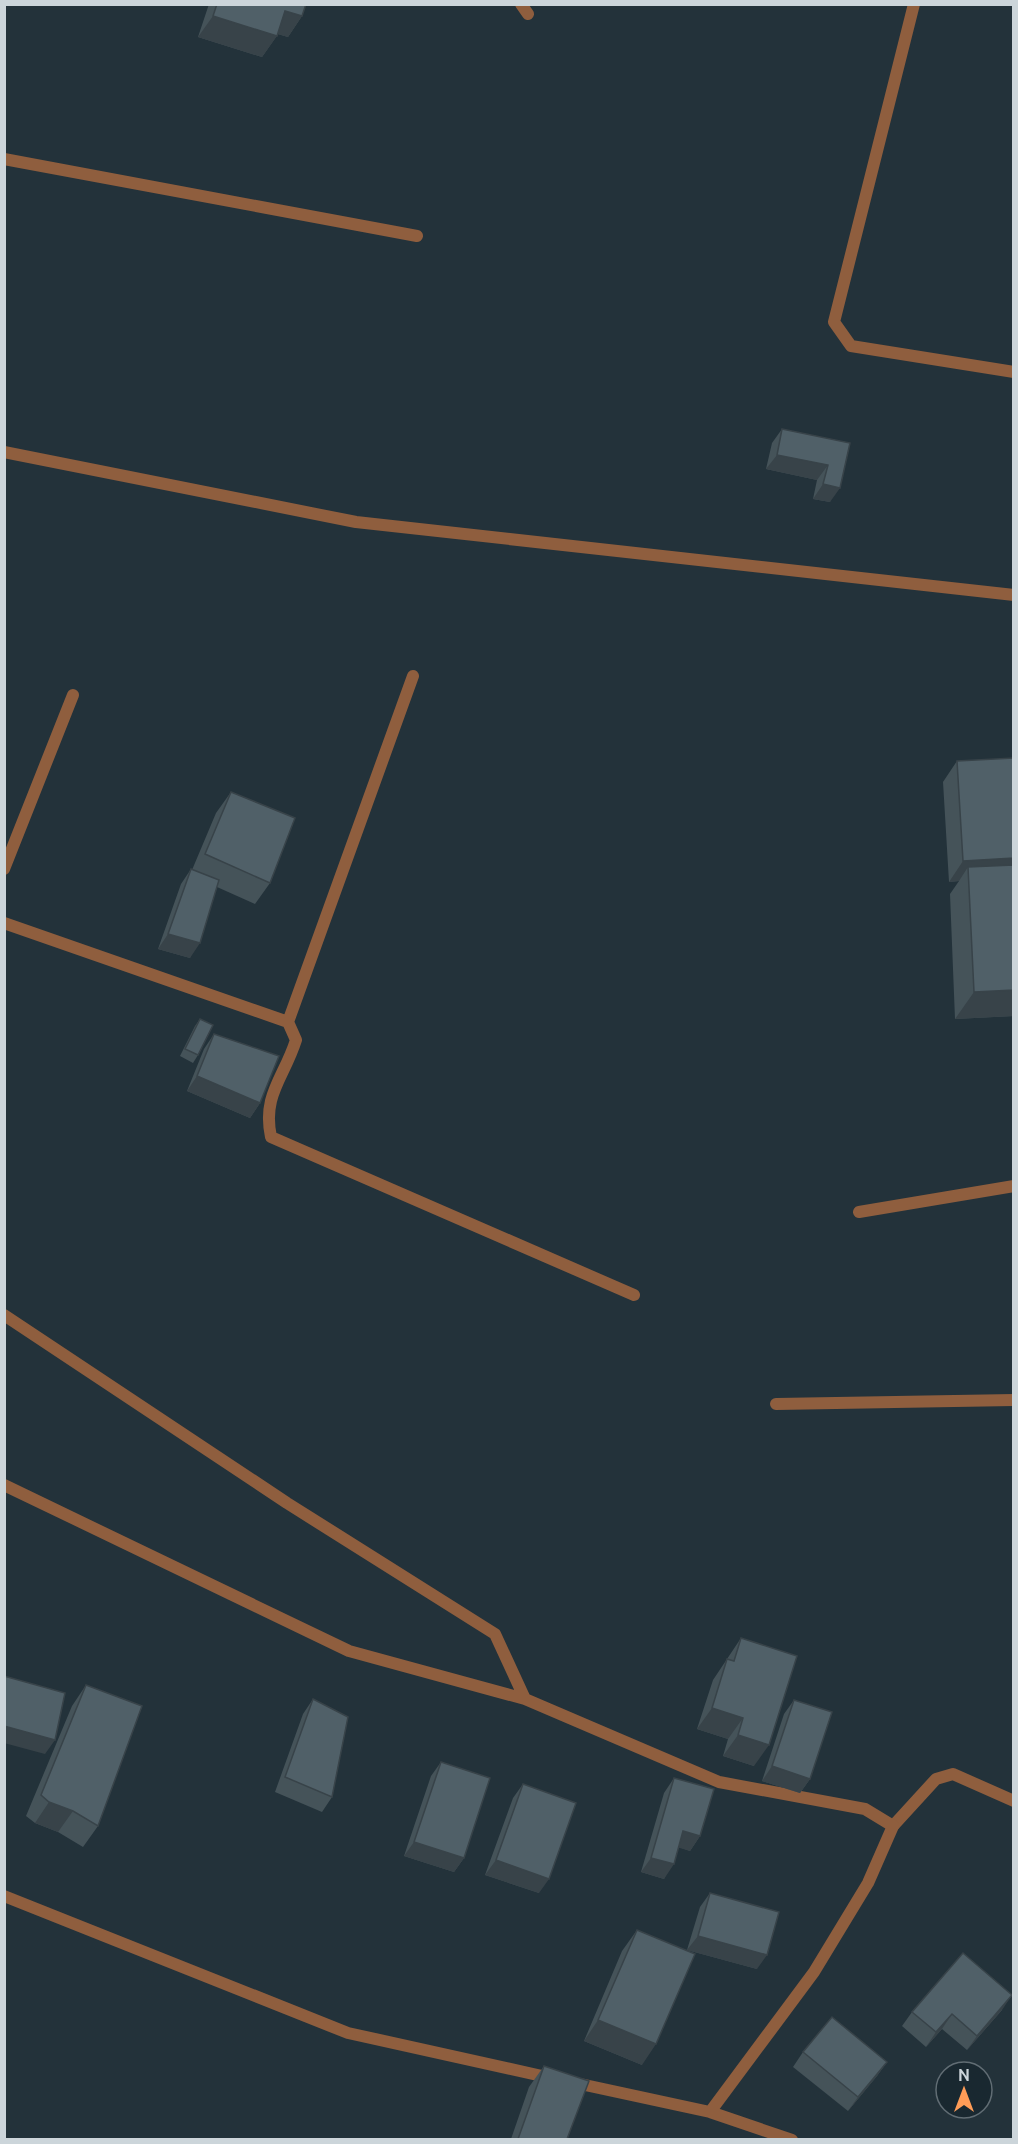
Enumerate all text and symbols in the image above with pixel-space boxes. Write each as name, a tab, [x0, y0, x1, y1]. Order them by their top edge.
north arrow	[934, 2060, 994, 2120]
text: N	[958, 2066, 970, 2084]

